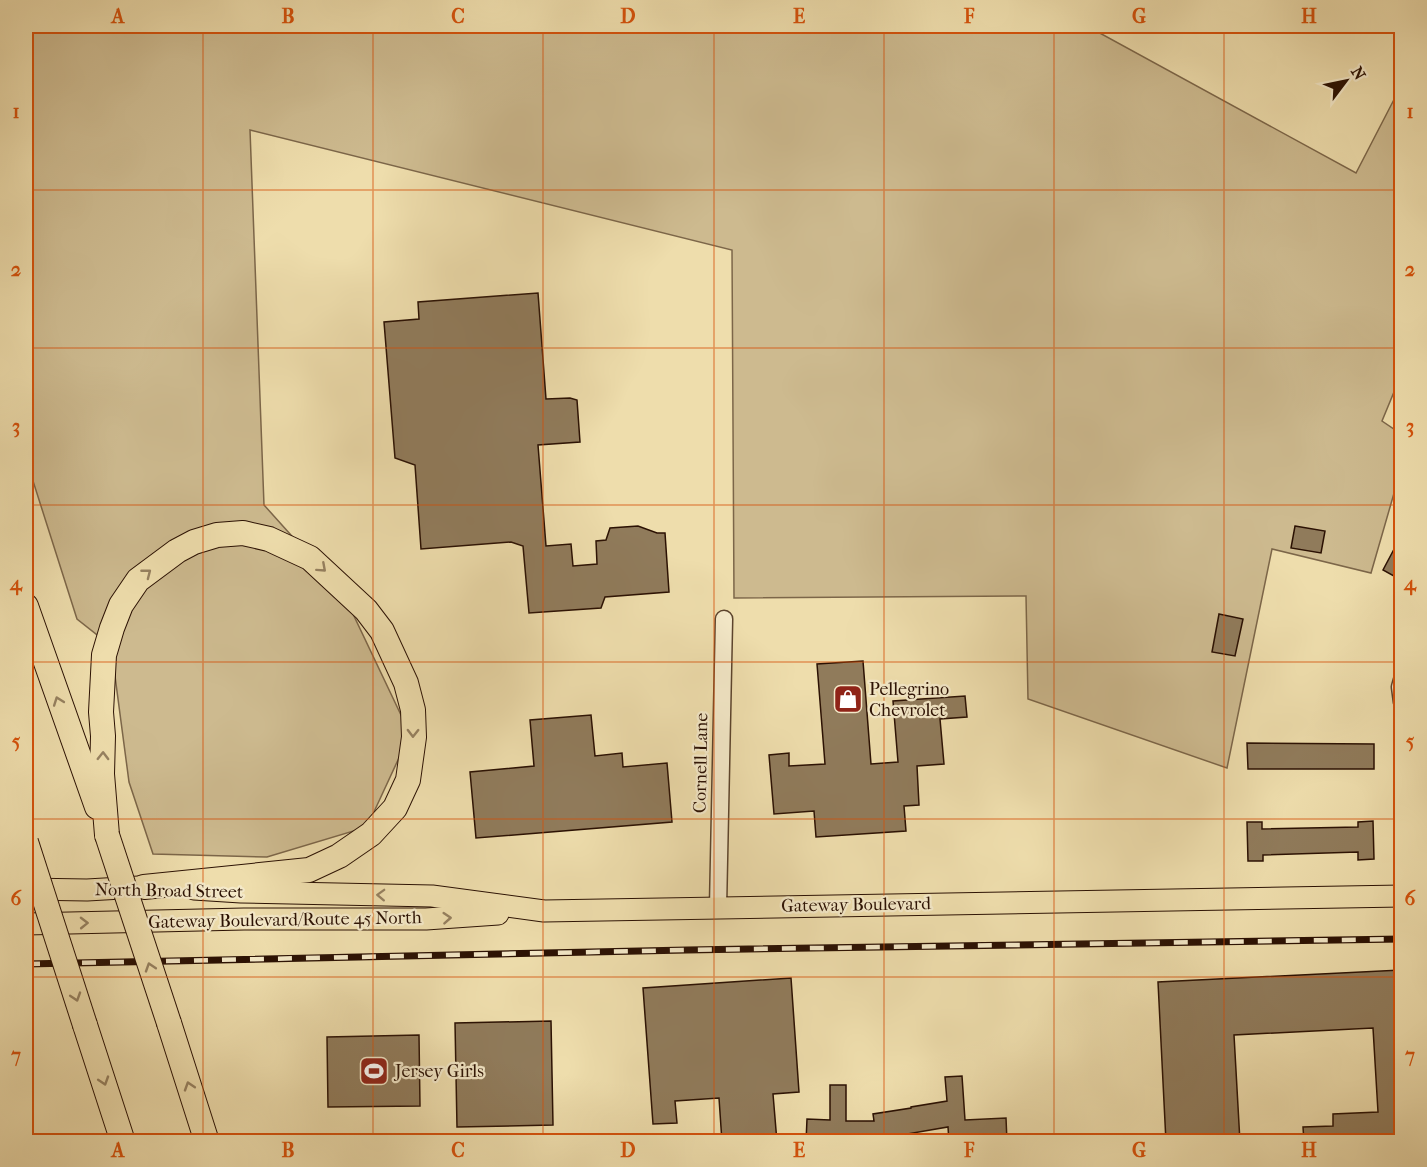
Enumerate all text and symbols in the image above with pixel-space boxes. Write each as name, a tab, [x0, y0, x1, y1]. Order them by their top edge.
text: A	[110, 5, 126, 28]
text: B	[281, 5, 295, 28]
text: C	[451, 5, 465, 28]
text: D	[620, 5, 636, 28]
text: E	[793, 5, 805, 28]
text: F	[963, 5, 975, 28]
text: G	[1132, 5, 1146, 28]
text: H	[1301, 5, 1317, 28]
north arrow	[1316, 51, 1376, 111]
text: N	[1347, 63, 1370, 84]
text: 1	[12, 100, 20, 123]
text: 1	[1406, 100, 1414, 123]
text: 2	[11, 258, 21, 281]
text: 2	[1405, 258, 1415, 281]
text: 3	[12, 415, 20, 438]
text: 3	[1406, 415, 1414, 438]
one-way arrow	[315, 561, 326, 572]
one-way arrow	[140, 570, 151, 581]
text: 4	[9, 572, 23, 596]
text: 4	[1403, 572, 1417, 596]
place label: Pellegrino Chevrolet	[869, 679, 949, 721]
shop icon: Pellegrino Chevrolet	[832, 683, 864, 715]
one-way arrow	[53, 696, 66, 707]
street label: Cornell Lane	[690, 713, 712, 813]
one-way arrow	[407, 728, 419, 737]
text: 5	[12, 730, 21, 753]
text: 5	[1406, 730, 1415, 753]
one-way arrow	[96, 751, 109, 760]
street label: North Broad Street	[95, 879, 244, 903]
text: 6	[11, 887, 23, 910]
text: 6	[1405, 887, 1417, 910]
one-way arrow	[376, 888, 385, 901]
street label: Gateway Boulevard	[781, 893, 931, 917]
street label: Gateway Boulevard/Route 45 North	[148, 907, 422, 933]
one-way arrow	[442, 912, 451, 925]
one-way arrow	[79, 917, 88, 929]
one-way arrow	[145, 962, 158, 973]
one-way arrow	[69, 991, 81, 1002]
text: 7	[10, 1044, 21, 1067]
text: 7	[1404, 1044, 1415, 1067]
sports icon: Jersey Girls	[358, 1055, 390, 1087]
place label: Jersey Girls	[393, 1061, 484, 1082]
one-way arrow	[96, 1075, 109, 1086]
one-way arrow	[184, 1081, 197, 1092]
text: A	[110, 1139, 126, 1162]
text: B	[281, 1139, 295, 1162]
text: C	[451, 1139, 465, 1162]
text: D	[620, 1139, 636, 1162]
text: E	[793, 1139, 805, 1162]
text: F	[963, 1139, 975, 1162]
text: G	[1132, 1139, 1146, 1162]
text: H	[1301, 1139, 1317, 1162]

